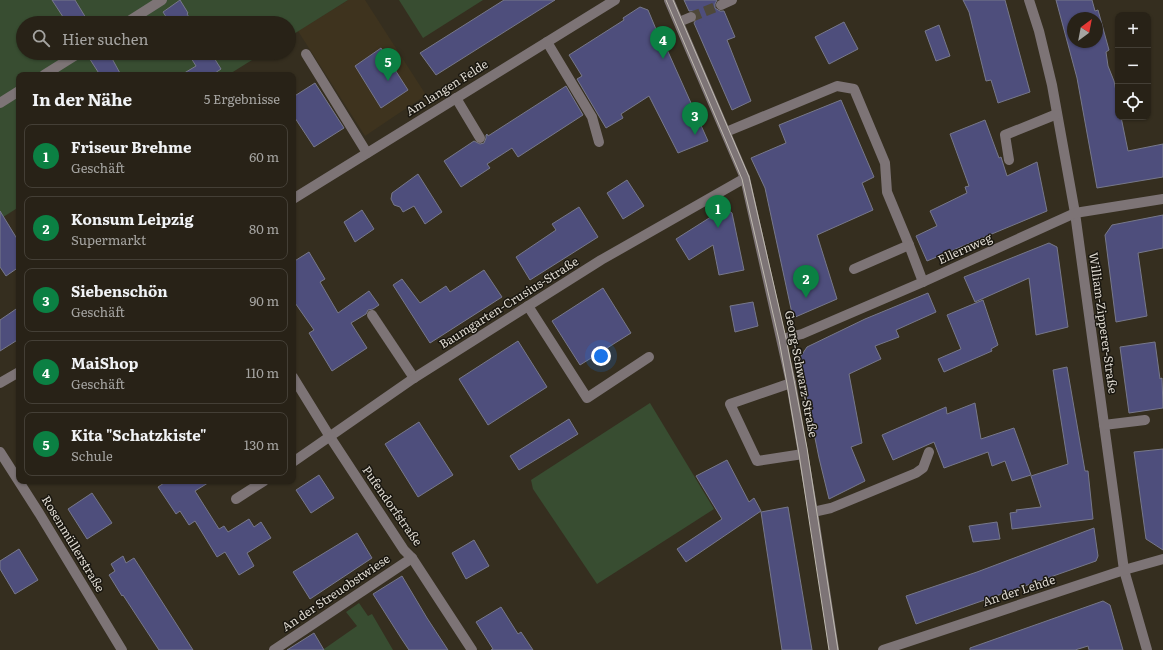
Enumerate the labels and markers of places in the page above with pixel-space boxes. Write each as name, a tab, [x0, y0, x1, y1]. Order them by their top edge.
pin: 4	[650, 26, 676, 59]
pin: 5	[375, 48, 401, 81]
pin: 3	[682, 102, 708, 135]
pin: 1	[705, 195, 731, 228]
pin: 2	[793, 265, 819, 298]

